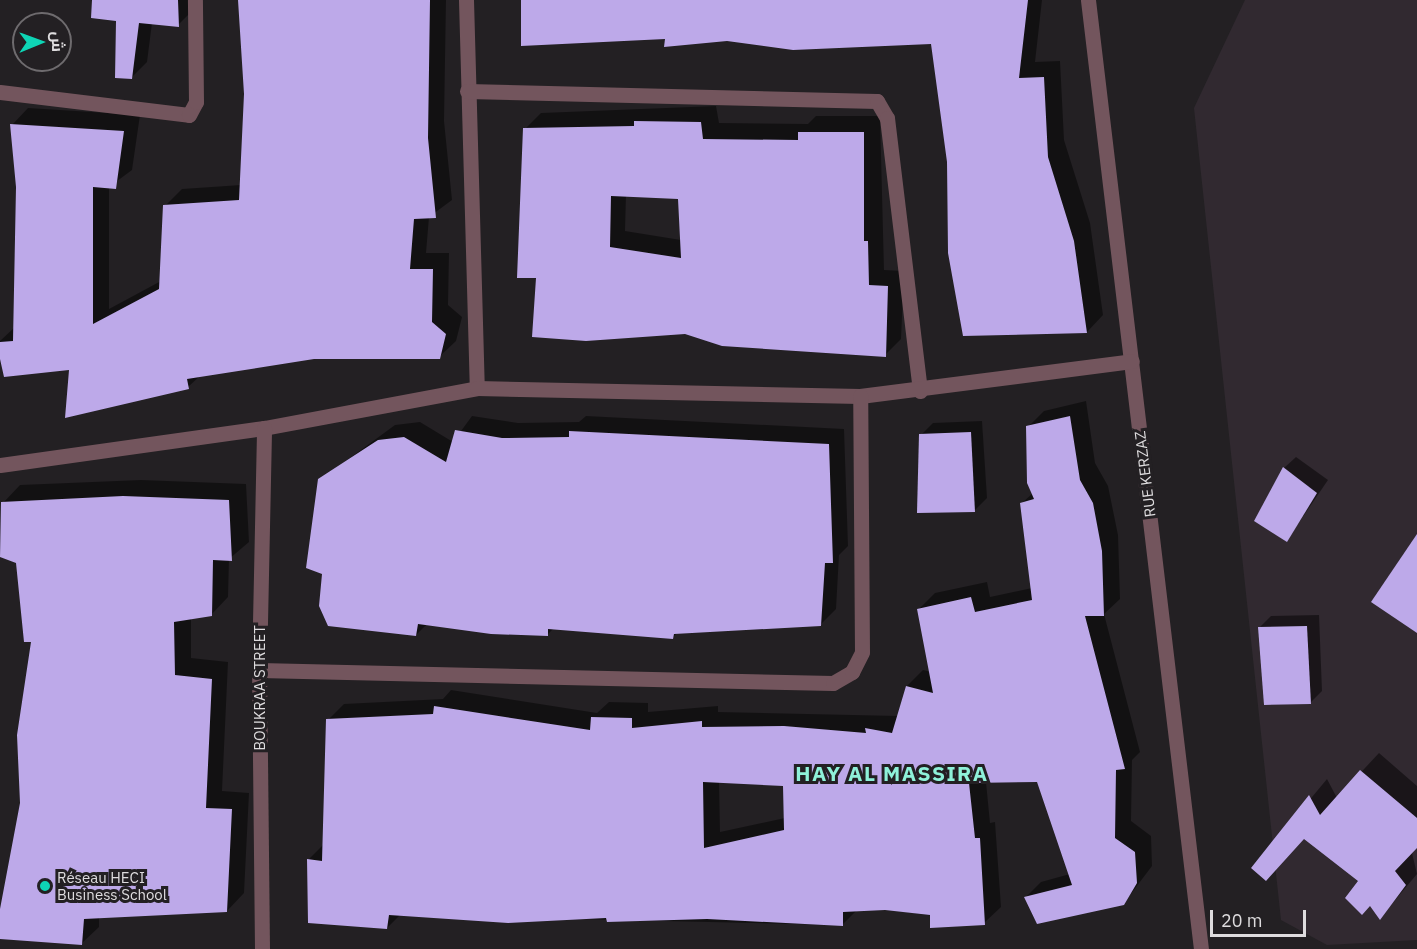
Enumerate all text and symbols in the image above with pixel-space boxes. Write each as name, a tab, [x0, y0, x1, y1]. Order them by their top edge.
north arrow	[12, 12, 72, 72]
text: ش	[48, 31, 68, 52]
street label: RUE KERZAZ	[1131, 430, 1159, 518]
street label: BOUKRAA STREET	[251, 625, 269, 751]
district label: HAY AL MASSIRA	[795, 760, 989, 786]
place label: Réseau HECI Business School	[57, 868, 167, 903]
marker: Réseau HECI Business School	[38, 879, 52, 893]
scale bar	[1213, 898, 1309, 936]
text: 20 m	[1221, 909, 1263, 932]

